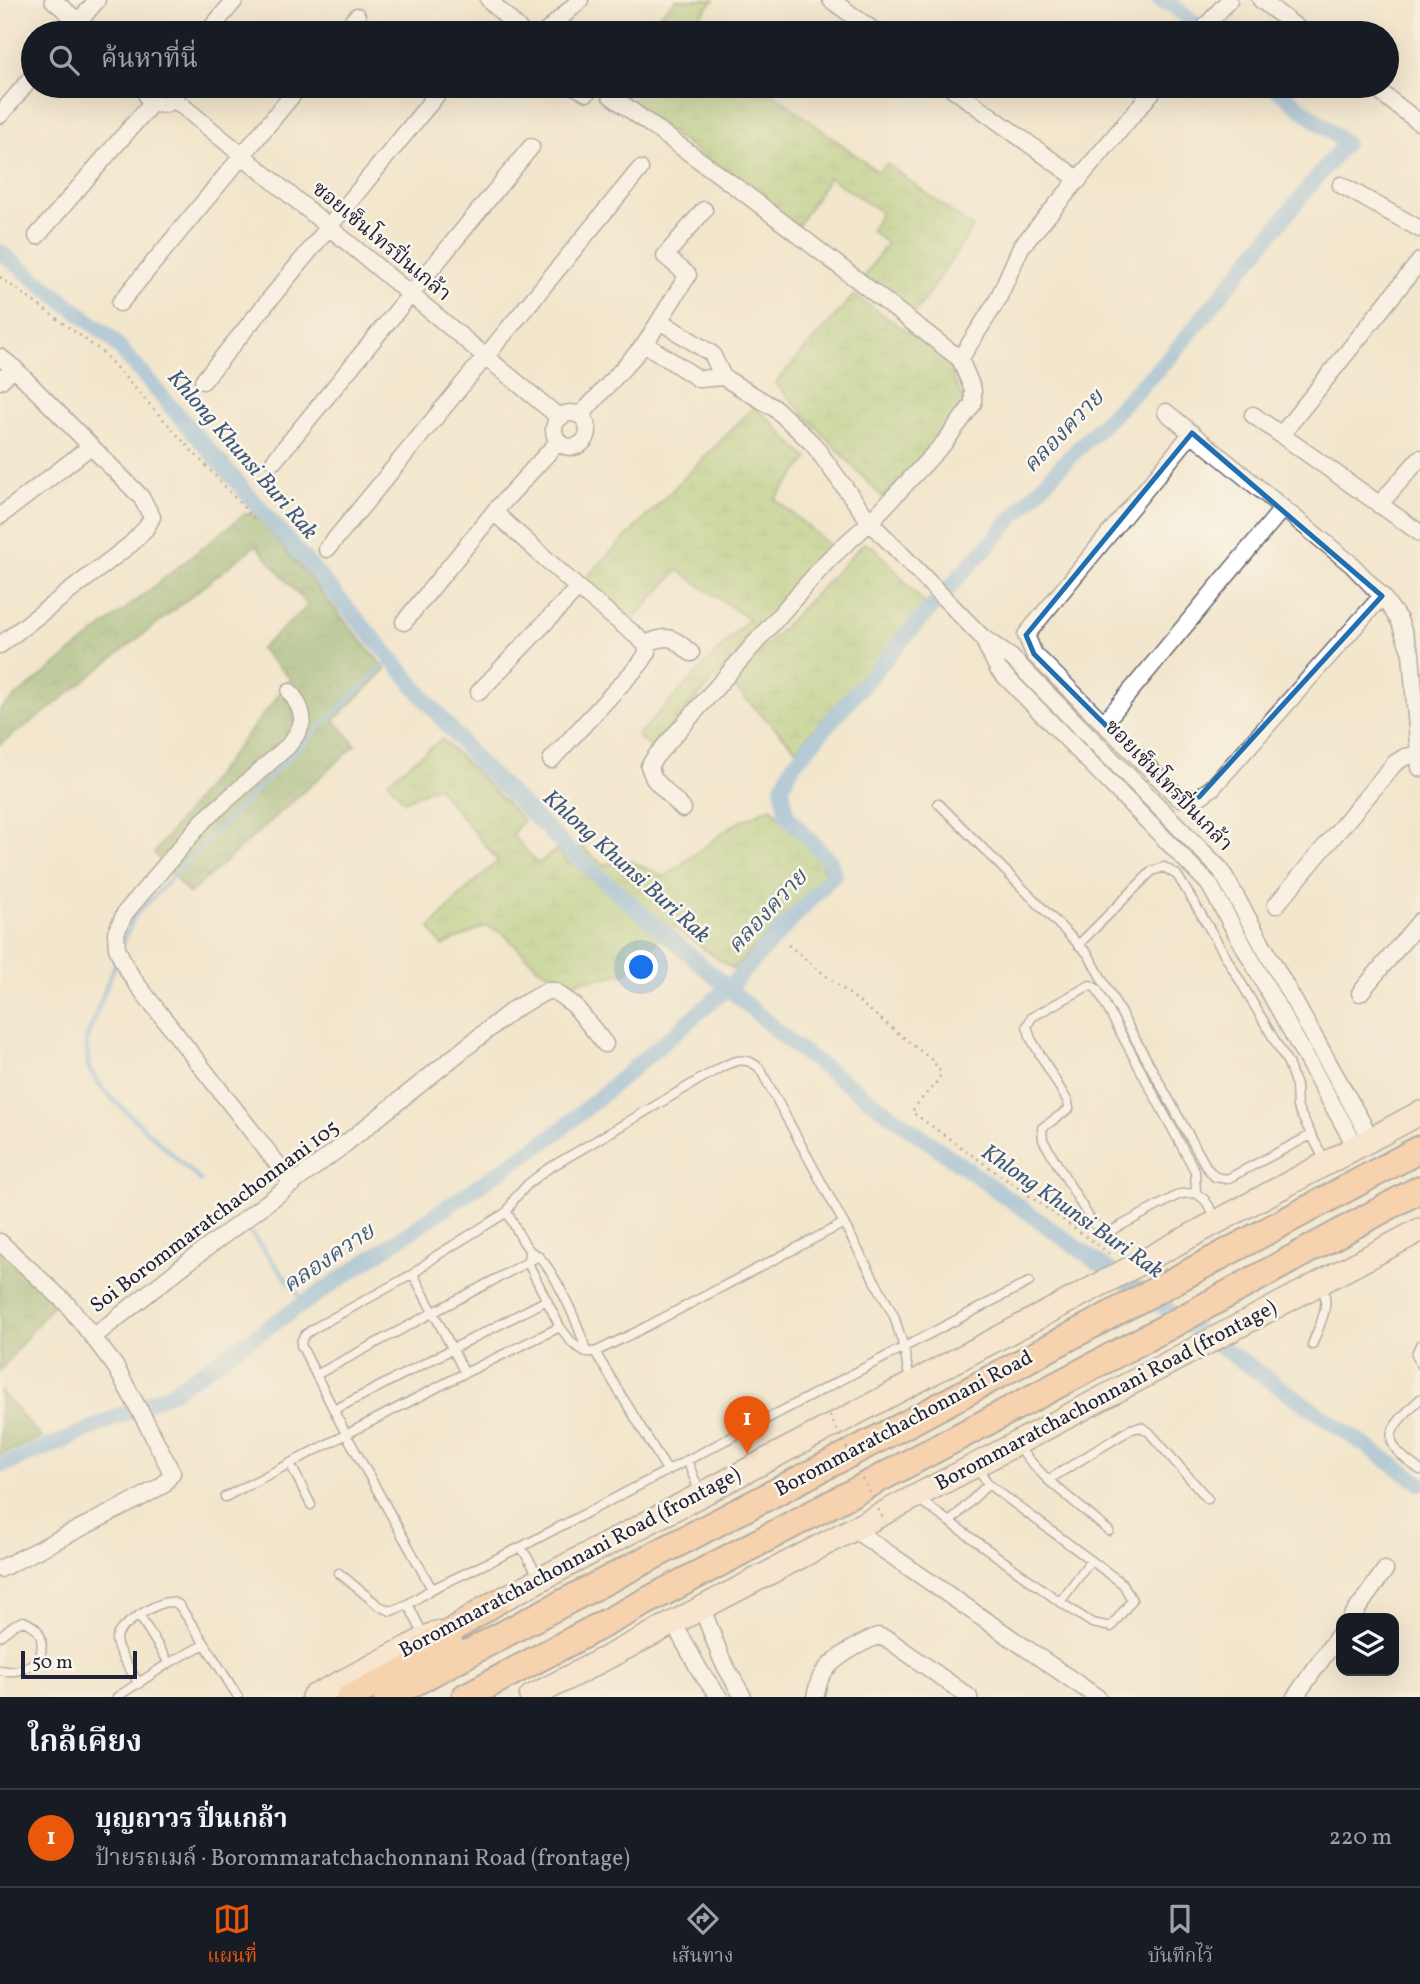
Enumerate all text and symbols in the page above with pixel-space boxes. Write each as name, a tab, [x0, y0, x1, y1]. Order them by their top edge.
search box	[21, 21, 1399, 98]
icon: search	[45, 41, 83, 79]
text: ค้นหาที่นี่	[101, 42, 198, 78]
street label: ซอยเซ็นโทรปิ่นเกล้า	[305, 173, 458, 309]
water label: Khlong Khunsi Buri Rak	[159, 363, 325, 547]
water label: คลองควาย	[1016, 382, 1113, 481]
street label: ซอยเซ็นโทรปิ่นเกล้า	[1097, 712, 1241, 858]
water label: Khlong Khunsi Buri Rak	[535, 783, 717, 951]
water label: คลองควาย	[721, 862, 816, 961]
your location	[624, 950, 658, 984]
street label: Soi Borommaratchachonnani 105	[85, 1114, 345, 1320]
water label: Khlong Khunsi Buri Rak	[974, 1137, 1170, 1287]
water label: คลองควาย	[277, 1216, 382, 1302]
street label: Borommaratchachonnani Road (frontage)	[930, 1293, 1282, 1499]
street label: Borommaratchachonnani Road	[770, 1344, 1038, 1504]
pin: 1	[724, 1396, 770, 1454]
street label: Borommaratchachonnani Road (frontage)	[394, 1460, 746, 1666]
map controls	[1336, 1613, 1399, 1676]
button: layers	[1336, 1613, 1399, 1676]
scale bar	[21, 1648, 136, 1680]
text: 50 m	[32, 1650, 73, 1676]
text: ใกล้เคียง	[28, 1722, 142, 1764]
text: บุญถาวร ปิ่นเกล้า	[95, 1802, 288, 1838]
text: 1	[46, 1822, 56, 1854]
text: 220 m	[1329, 1822, 1392, 1854]
text: ป้ายรถเมล์ · Borommaratchachonnani Road (frontage)	[95, 1843, 630, 1875]
tab: แผนที่	[207, 1900, 257, 1972]
tab: เส้นทาง	[672, 1900, 733, 1972]
tab: บันทึกไว้	[1148, 1900, 1213, 1972]

